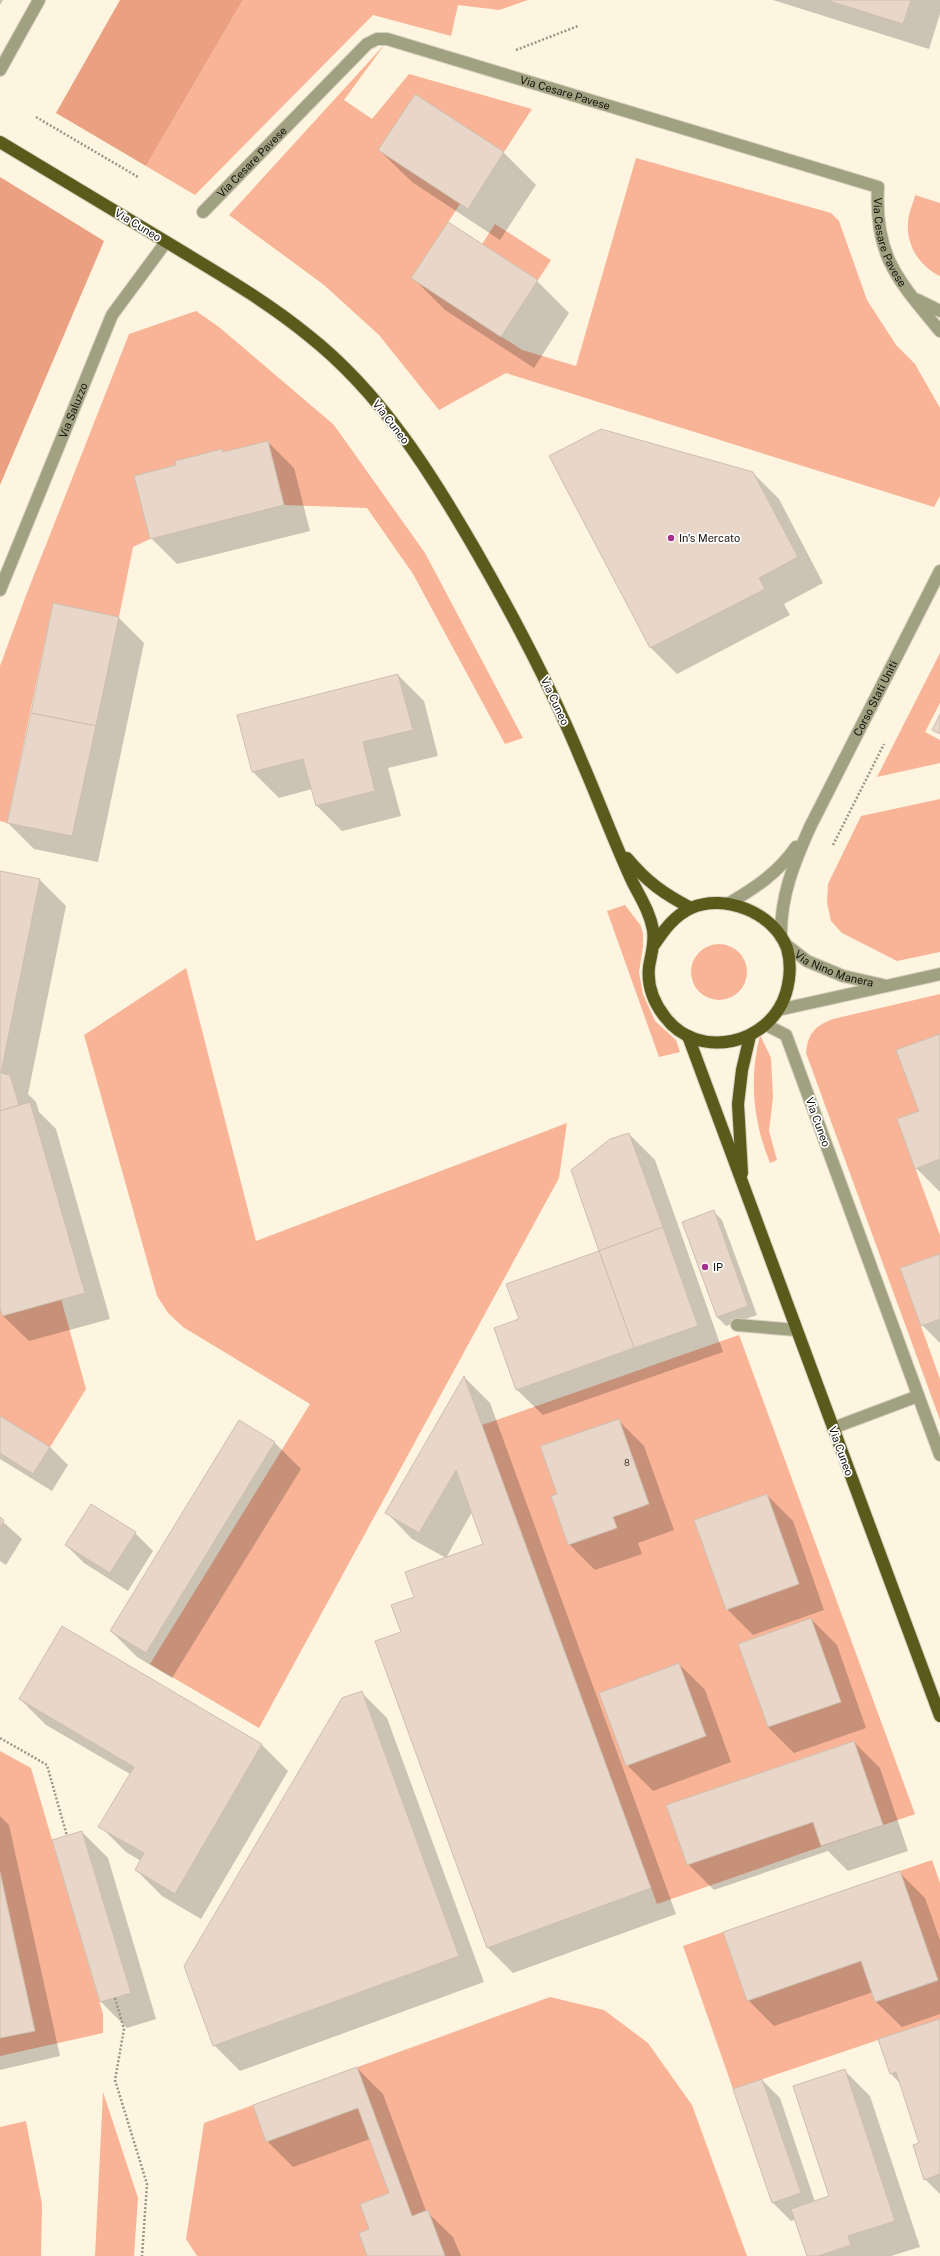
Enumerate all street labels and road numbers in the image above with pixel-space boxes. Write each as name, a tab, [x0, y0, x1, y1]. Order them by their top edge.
street label: Via Cesare Pavese	[519, 73, 612, 112]
street label: Via Cesare Pavese	[215, 124, 289, 200]
street label: Via Cesare Pavese	[872, 197, 909, 289]
street label: Via Cuneo	[113, 207, 163, 243]
street label: Via Saluzzo	[57, 381, 90, 440]
street label: Via Cuneo	[370, 398, 412, 446]
street label: Corso Stati Uniti	[851, 659, 900, 738]
street label: Via Cuneo	[539, 675, 571, 727]
street label: Via Nino Manera	[792, 948, 875, 989]
street label: Via Cuneo	[804, 1096, 832, 1148]
street label: Via Cuneo	[827, 1425, 855, 1477]

